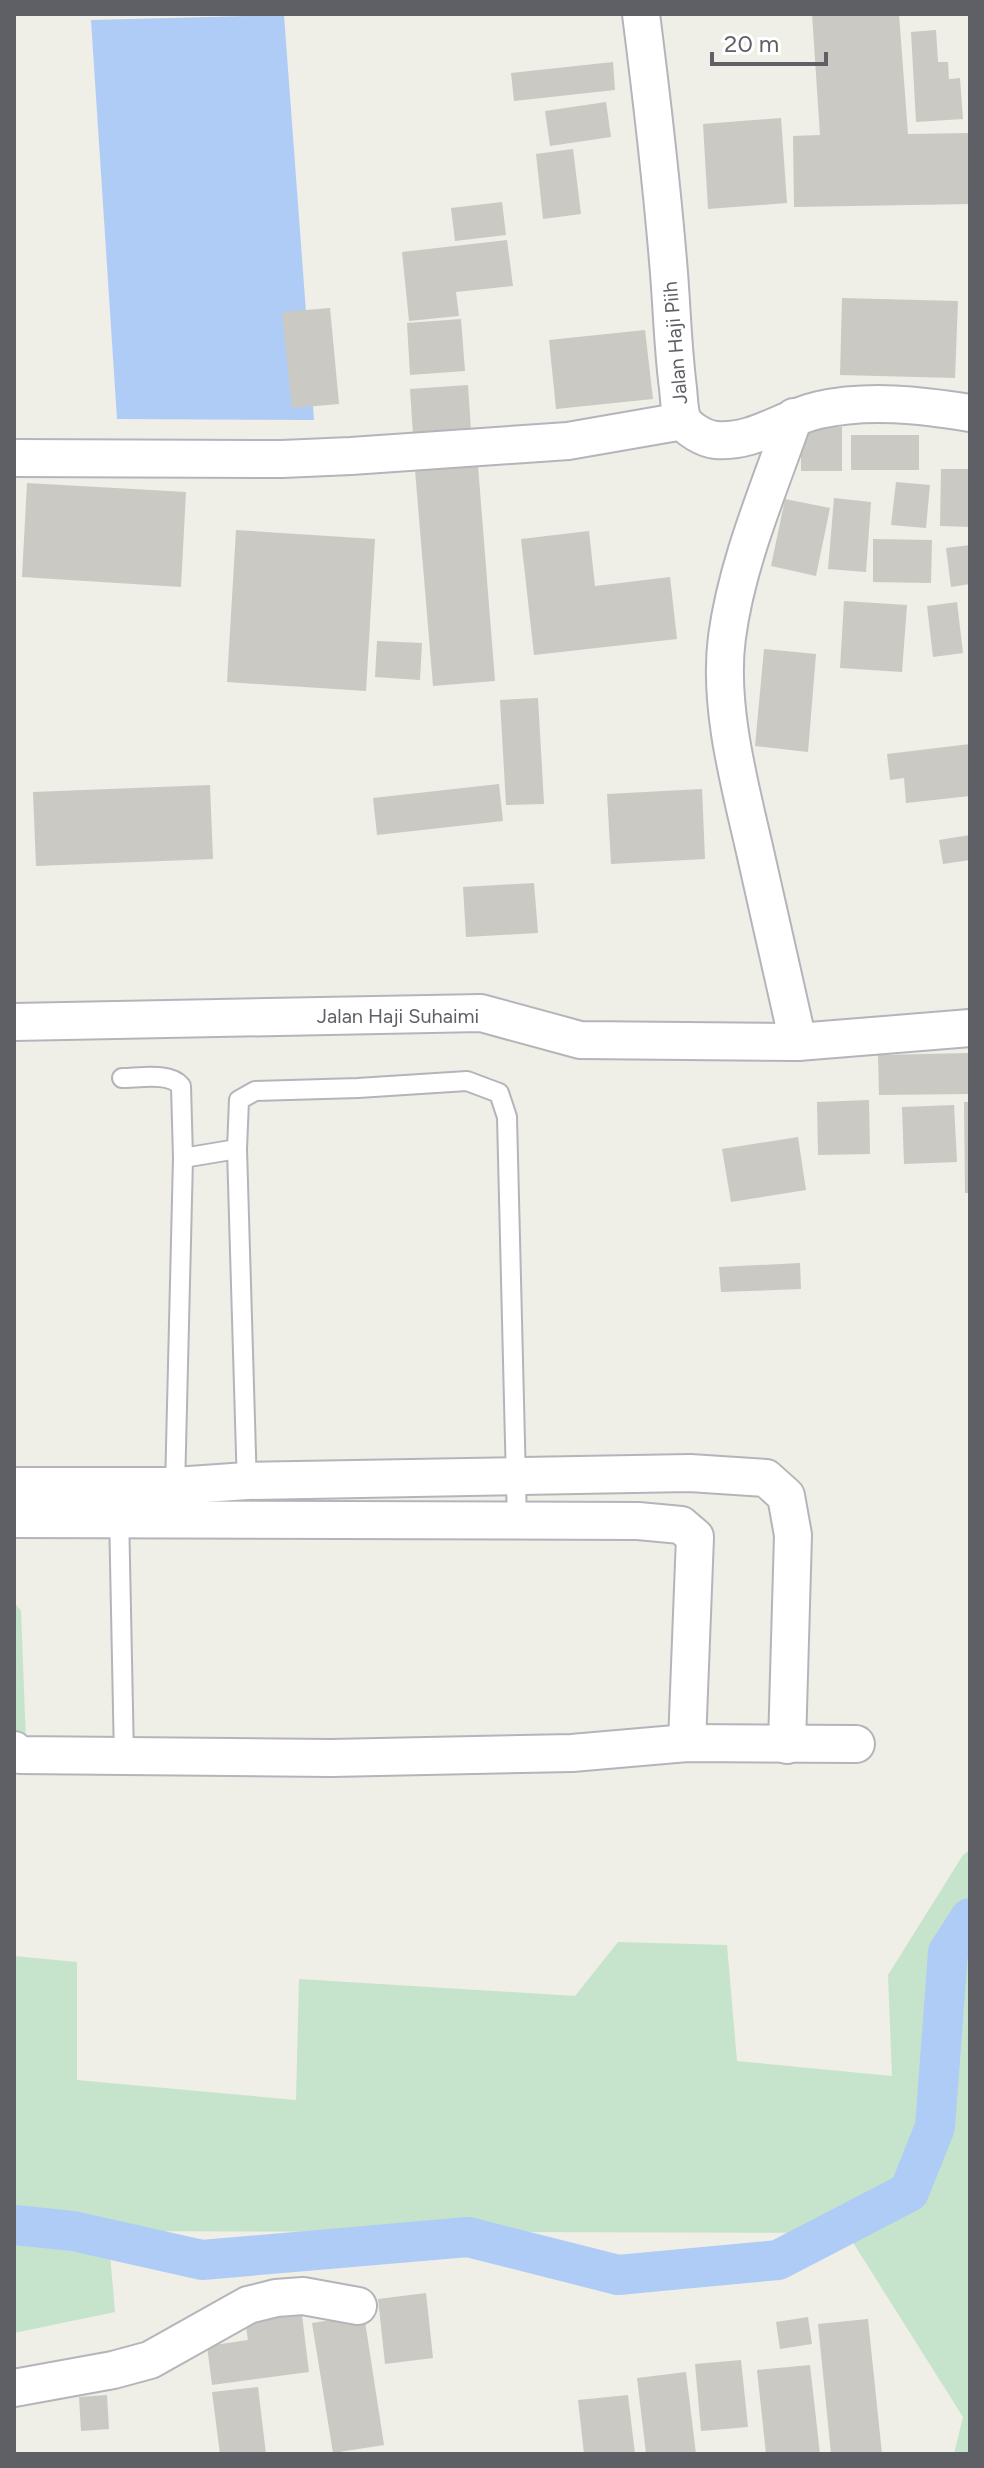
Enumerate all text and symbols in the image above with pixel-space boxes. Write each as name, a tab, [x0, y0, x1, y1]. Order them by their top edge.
scale bar	[712, 16, 826, 66]
text: 20 m	[724, 29, 779, 58]
street label: Jalan Haji Piih	[658, 280, 692, 406]
street label: Jalan Haji Suhaimi	[317, 1004, 479, 1028]

